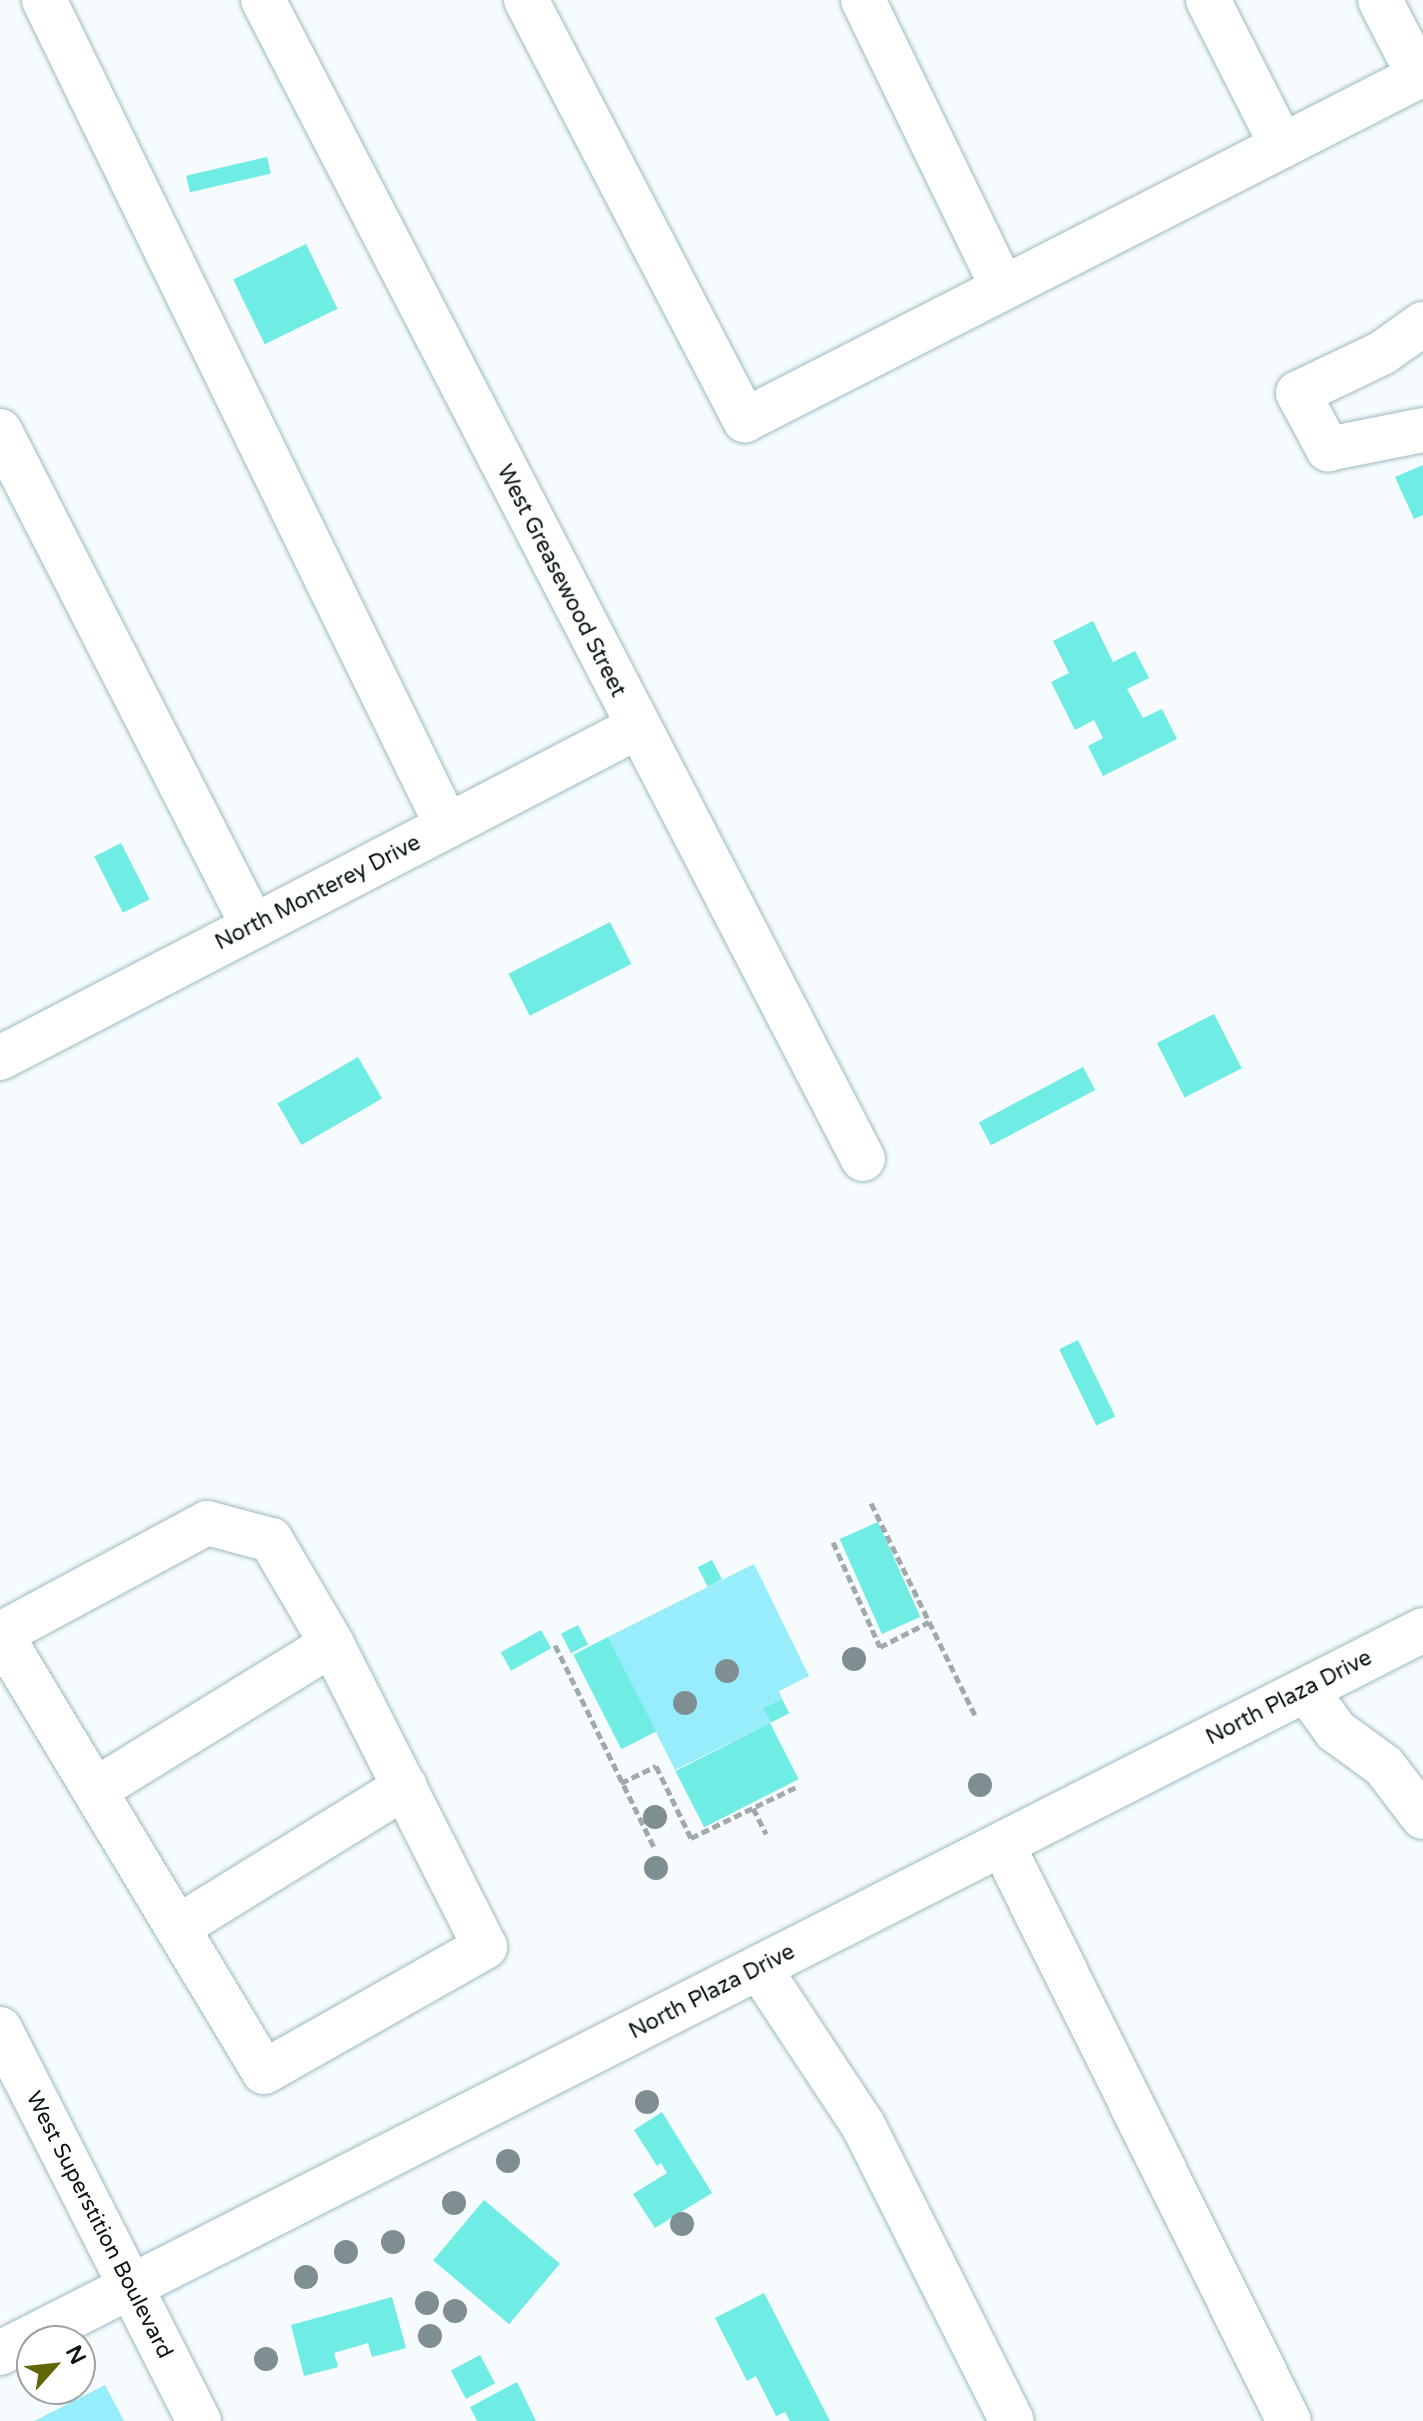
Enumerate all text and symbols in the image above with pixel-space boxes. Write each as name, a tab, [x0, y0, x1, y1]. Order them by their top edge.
street label: West Greasewood Street	[491, 460, 631, 702]
street label: North Monterey Drive	[211, 830, 425, 956]
street label: North Plaza Drive	[1202, 1645, 1376, 1751]
street label: North Plaza Drive	[625, 1939, 799, 2045]
street label: West Superstition Boulevard	[20, 2087, 178, 2363]
north arrow	[16, 2325, 96, 2405]
text: N	[60, 2341, 91, 2369]

